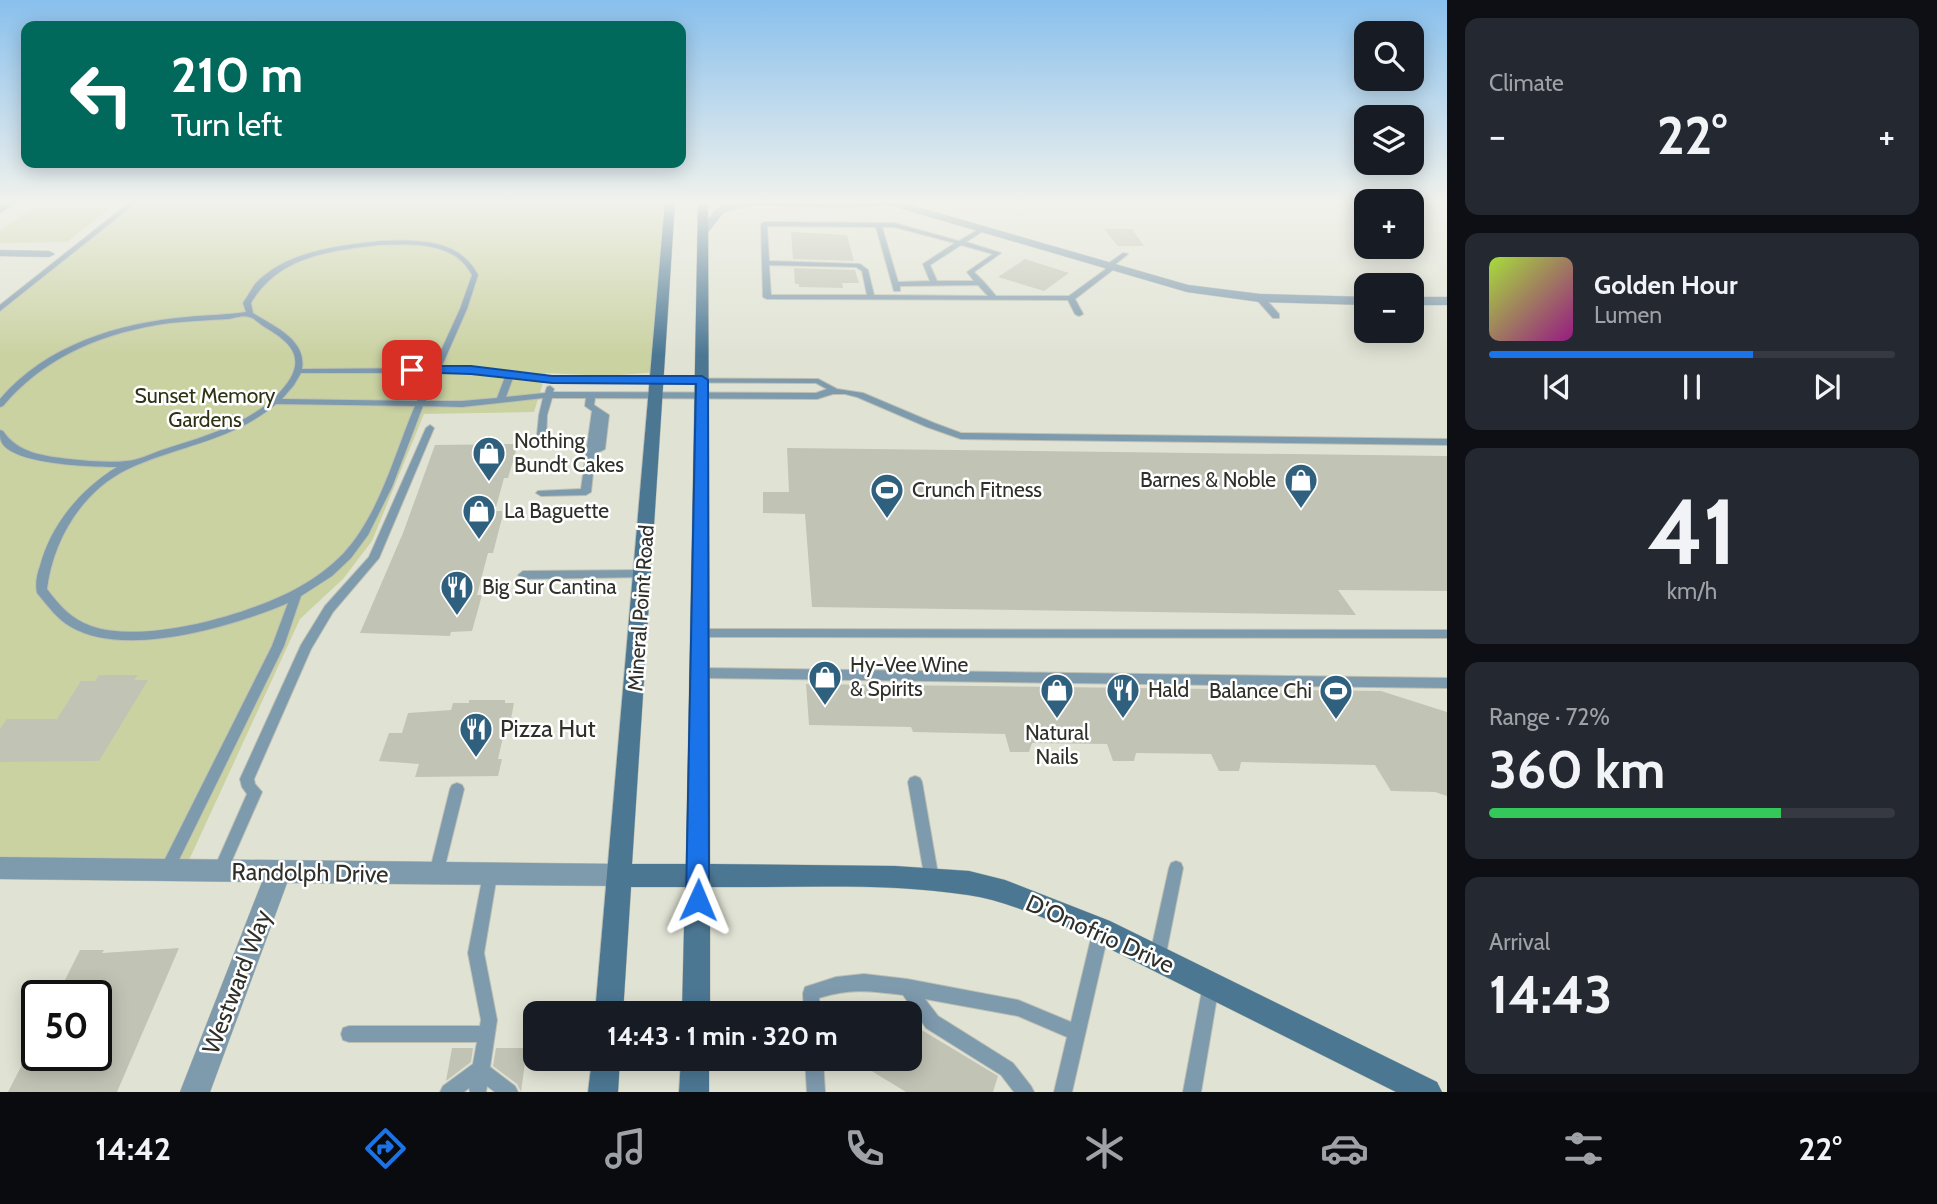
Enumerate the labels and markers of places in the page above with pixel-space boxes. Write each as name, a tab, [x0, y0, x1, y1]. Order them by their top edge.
pin	[382, 340, 442, 400]
place label: Nothing Bundt Cakes	[514, 428, 624, 477]
shop icon: Nothing Bundt Cakes	[470, 434, 508, 483]
shop icon: Barnes & Noble	[1282, 461, 1320, 510]
place label: Barnes & Noble	[1140, 467, 1276, 492]
sports icon: Crunch Fitness	[868, 471, 906, 520]
place label: Crunch Fitness	[912, 477, 1042, 502]
shop icon: La Baguette	[460, 492, 498, 541]
place label: La Baguette	[504, 498, 609, 523]
restaurant icon: Big Sur Cantina	[438, 568, 476, 617]
place label: Big Sur Cantina	[482, 574, 616, 599]
place label: Hy-Vee Wine & Spirits	[850, 652, 968, 701]
shop icon: Hy-Vee Wine & Spirits	[806, 658, 844, 707]
shop icon: Natural Nails	[1038, 671, 1076, 720]
restaurant icon: Hald	[1104, 671, 1142, 720]
sports icon: Balance Chi	[1317, 672, 1355, 721]
place label: Hald	[1148, 677, 1189, 702]
place label: Balance Chi	[1209, 678, 1312, 703]
restaurant icon: Pizza Hut	[457, 710, 495, 759]
place label: Pizza Hut	[500, 714, 596, 743]
place label: Natural Nails	[1025, 720, 1089, 769]

